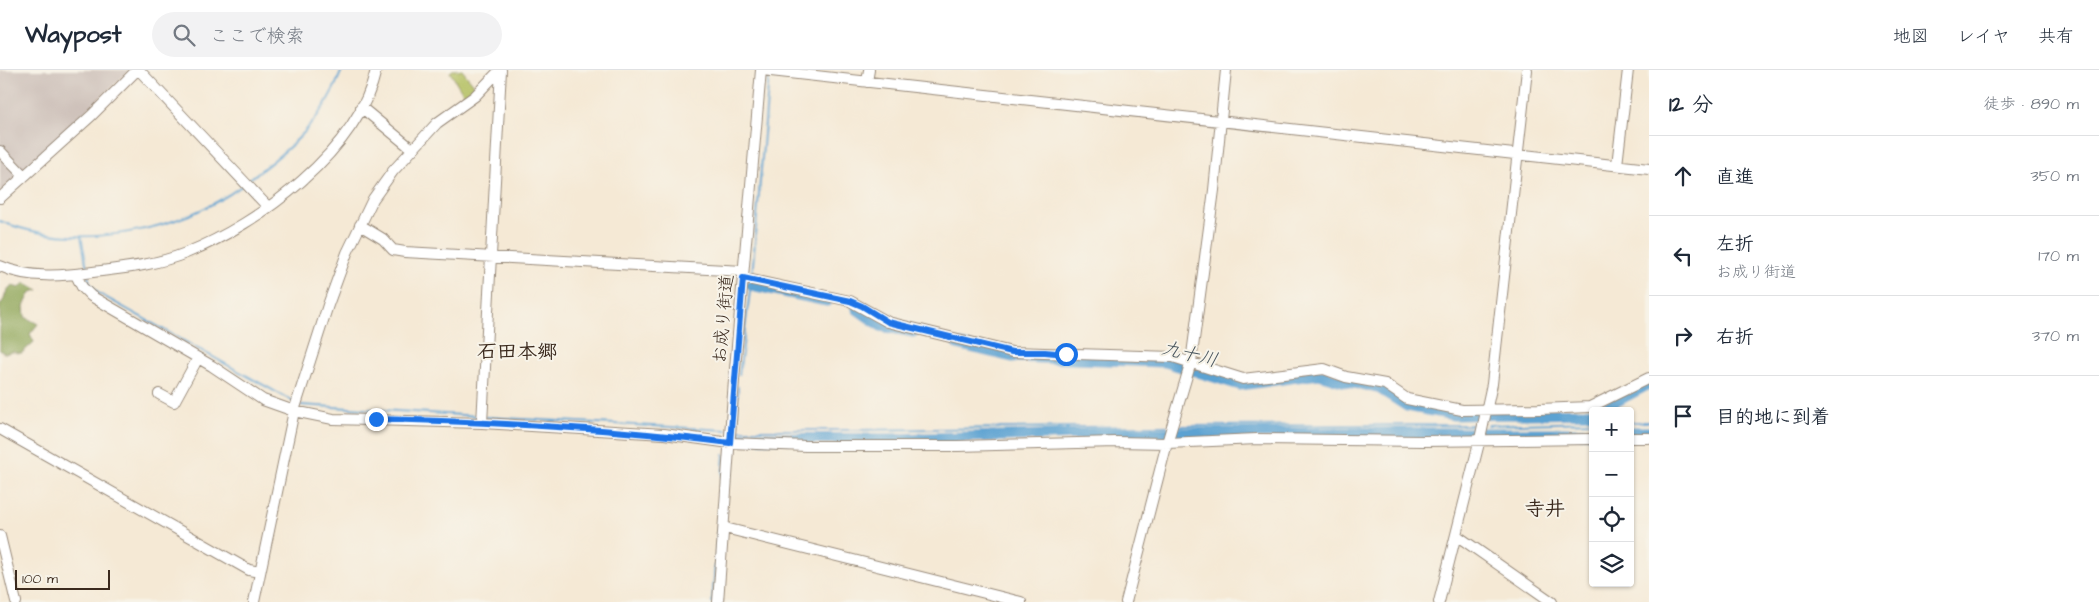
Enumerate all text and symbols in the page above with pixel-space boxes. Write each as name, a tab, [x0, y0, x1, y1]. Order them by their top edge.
search box	[152, 12, 502, 57]
text: Waypost	[25, 18, 122, 52]
icon: search	[170, 21, 198, 49]
text: ここで検索	[210, 23, 305, 50]
text: 地図	[1893, 24, 1929, 49]
text: レイヤ	[1957, 24, 2010, 49]
text: 共有	[2038, 24, 2074, 49]
text: 12 分	[1669, 90, 1713, 119]
text: 徒歩 · 890 m	[1983, 93, 2079, 115]
icon: ahead	[1669, 162, 1697, 190]
text: 直進	[1716, 164, 1754, 191]
text: 350 m	[2031, 165, 2079, 187]
text: 左折	[1716, 231, 1754, 258]
icon: left	[1669, 242, 1697, 270]
text: 170 m	[2038, 245, 2079, 267]
text: お成り街道	[1716, 261, 1796, 283]
street label: お成り街道	[707, 273, 740, 365]
icon: right	[1669, 322, 1697, 350]
text: 右折	[1716, 324, 1754, 351]
text: 370 m	[2032, 325, 2079, 347]
water label: 九十川	[1159, 334, 1221, 374]
district label: 石田本郷	[477, 338, 557, 366]
route start	[1055, 343, 1078, 366]
icon: arrive	[1669, 402, 1697, 430]
text: 目的地に到着	[1716, 404, 1830, 431]
map controls	[1589, 407, 1634, 587]
button: +	[1589, 407, 1634, 452]
route end	[365, 408, 388, 431]
button: −	[1589, 452, 1634, 497]
district label: 寺井	[1525, 495, 1565, 523]
button: locate	[1589, 497, 1634, 542]
button: layers	[1589, 542, 1634, 587]
scale bar	[15, 567, 110, 590]
text: 100 m	[22, 569, 58, 589]

